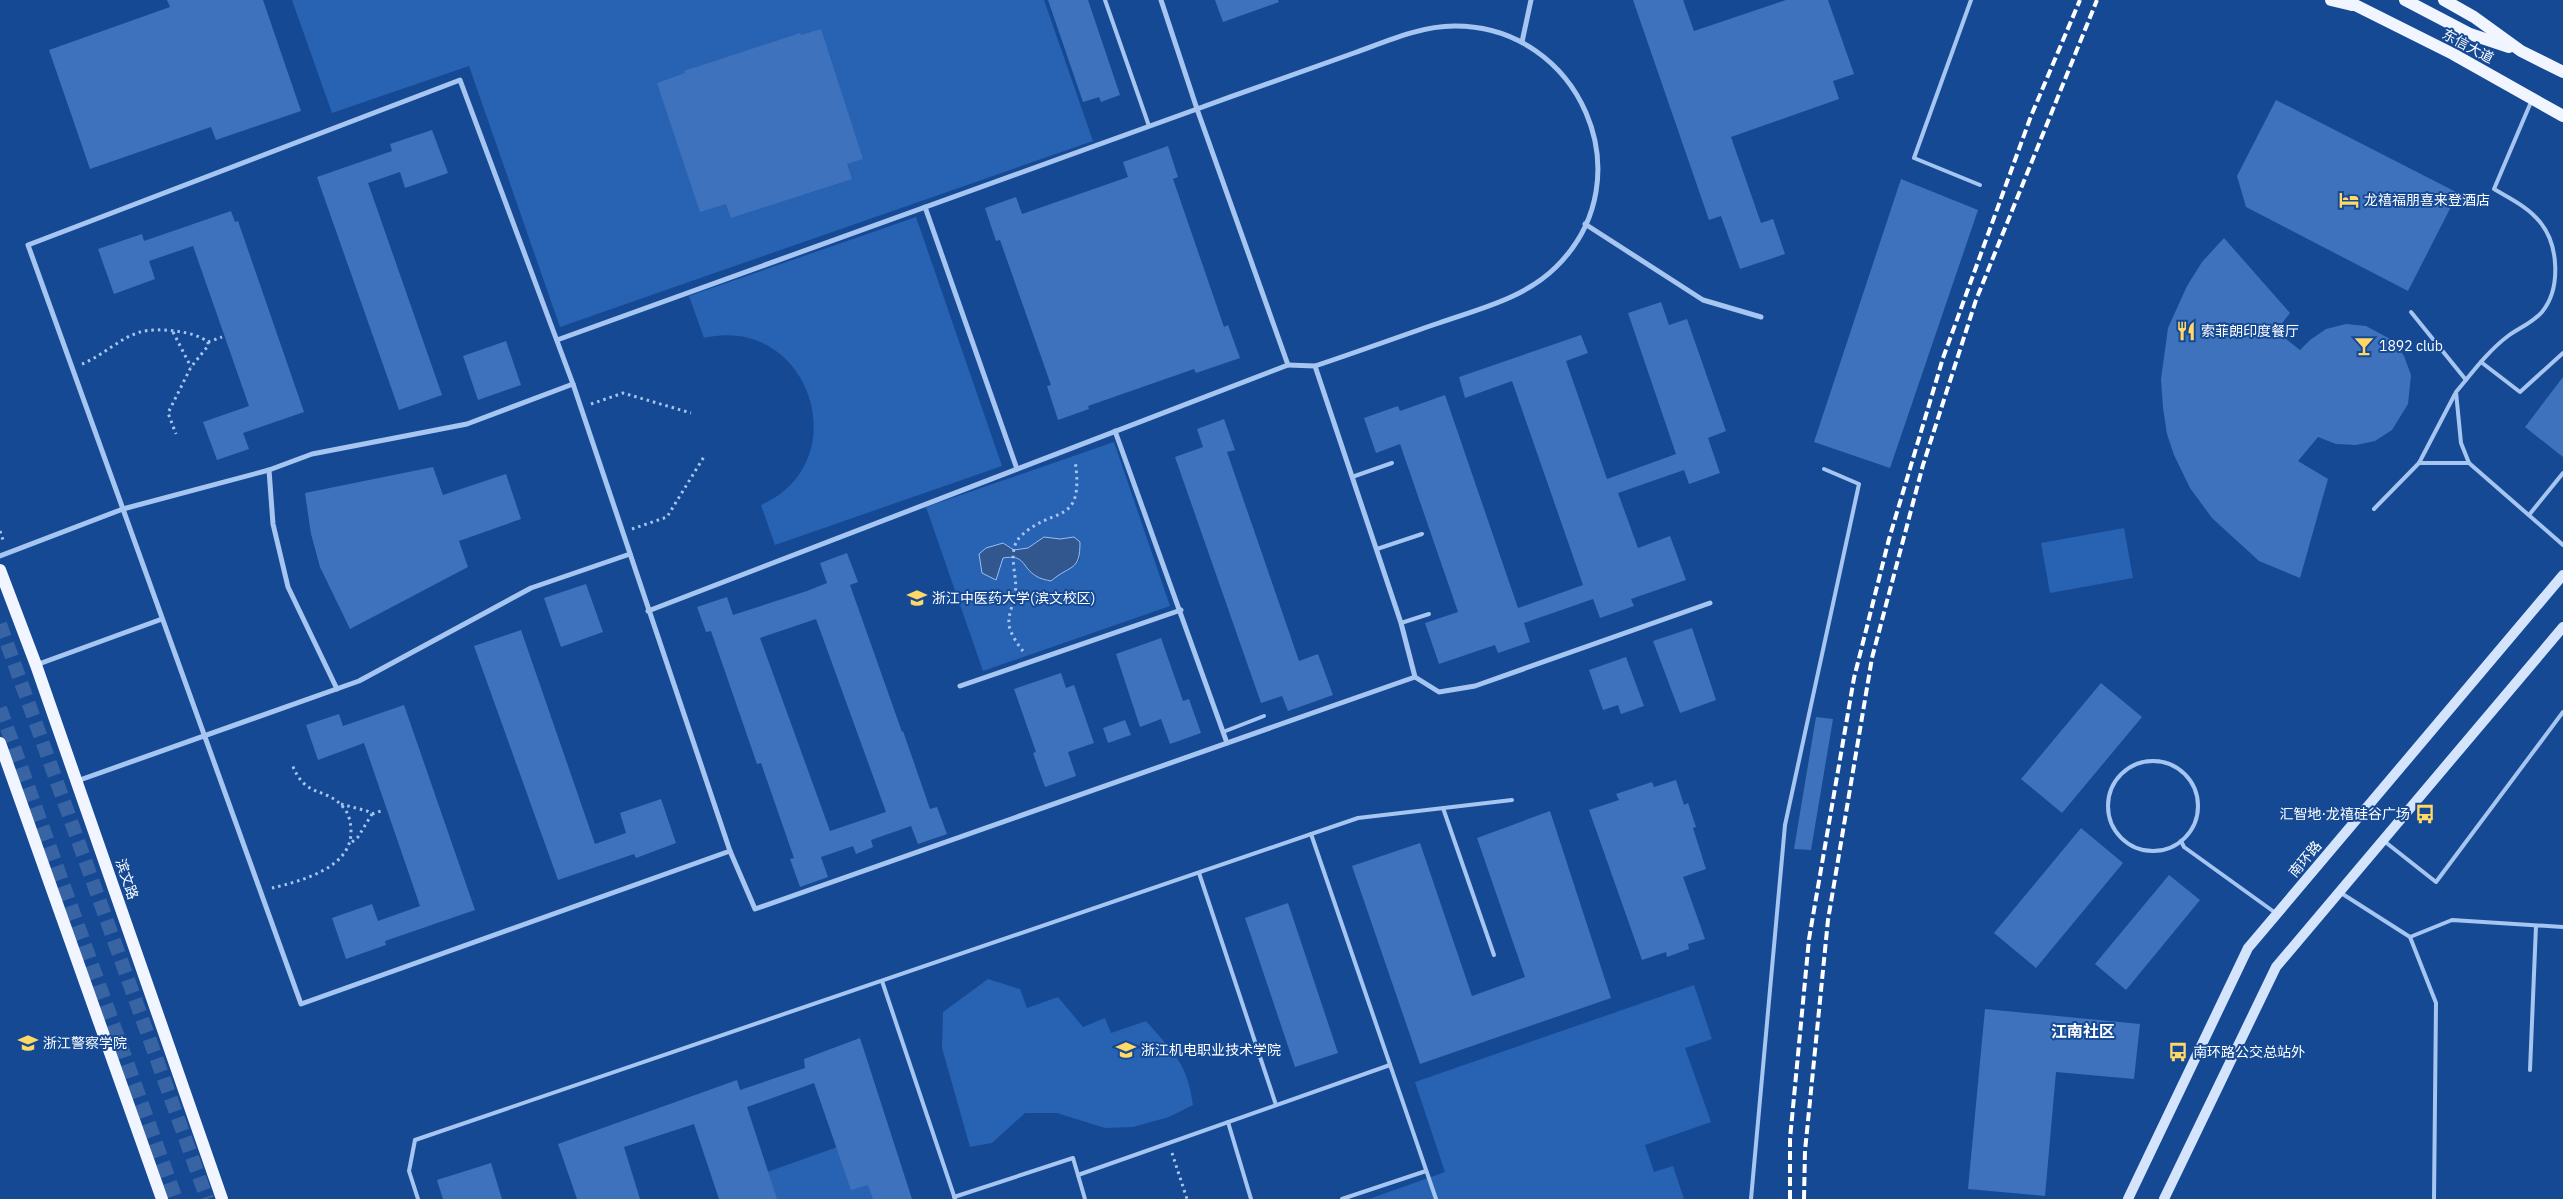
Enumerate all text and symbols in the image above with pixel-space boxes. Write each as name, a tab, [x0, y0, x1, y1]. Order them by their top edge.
street label: 东信大道	[2439, 25, 2497, 67]
hotel icon: 龙禧福朋喜来登酒店	[2338, 189, 2360, 211]
place label: 龙禧福朋喜来登酒店	[2364, 191, 2490, 209]
restaurant icon: 索菲朗印度餐厅	[2175, 320, 2197, 342]
place label: 索菲朗印度餐厅	[2201, 322, 2299, 340]
bar icon: 1892 club	[2353, 335, 2375, 357]
place label: 1892 club	[2379, 337, 2443, 355]
school or university icon: 浙江中医药大学(滨文校区)	[906, 587, 928, 609]
place label: 浙江中医药大学(滨文校区)	[932, 589, 1095, 607]
bus stop icon: 汇智地·龙禧硅谷广场	[2414, 803, 2436, 825]
place label: 汇智地·龙禧硅谷广场	[2279, 805, 2410, 823]
street label: 南环路	[2285, 837, 2325, 881]
street label: 滨文路	[112, 856, 142, 902]
district label: 江南社区	[2051, 1021, 2115, 1041]
school or university icon: 浙江警察学院	[17, 1032, 39, 1054]
place label: 浙江警察学院	[43, 1034, 127, 1052]
school or university icon: 浙江机电职业技术学院	[1115, 1039, 1137, 1061]
place label: 浙江机电职业技术学院	[1141, 1041, 1281, 1059]
bus stop icon: 南环路公交总站外	[2167, 1041, 2189, 1063]
place label: 南环路公交总站外	[2193, 1043, 2305, 1061]

